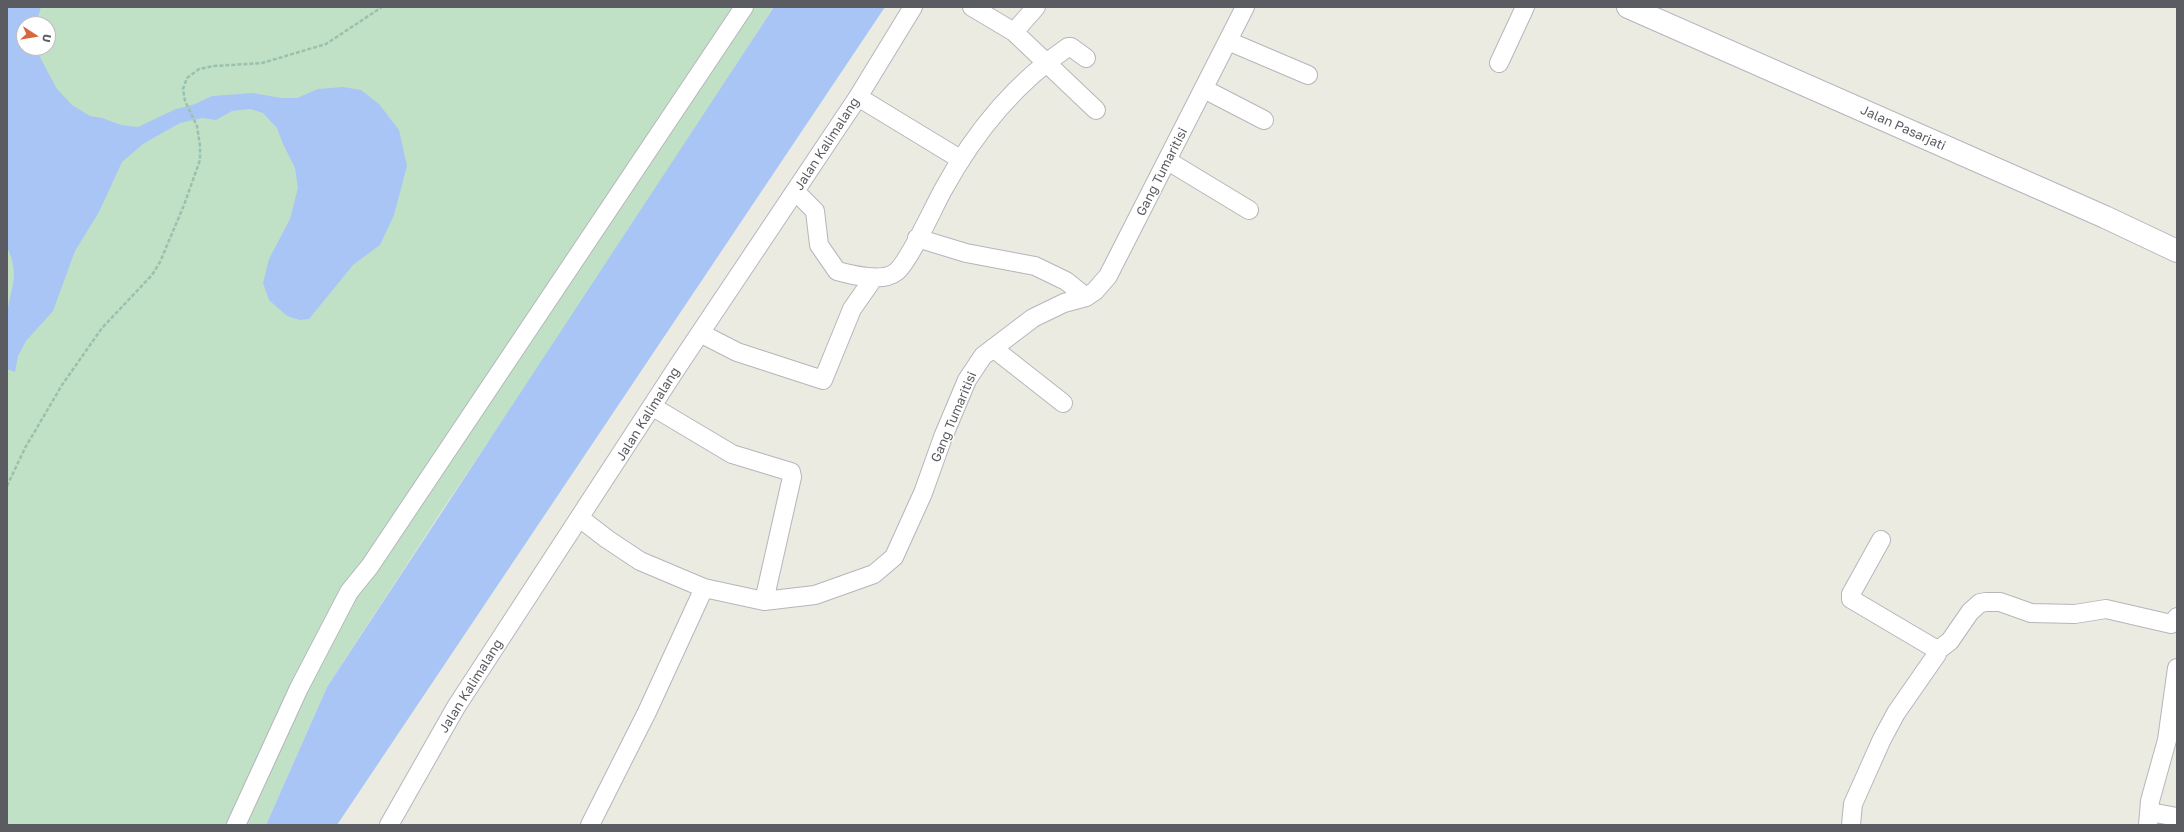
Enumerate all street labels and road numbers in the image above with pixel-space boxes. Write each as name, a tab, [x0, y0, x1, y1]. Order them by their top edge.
street label: Jalan Kalimalang	[791, 95, 863, 193]
street label: Jalan Pasarjati	[1858, 102, 1948, 154]
street label: Gang Tumaritisi	[1133, 125, 1191, 219]
street label: Jalan Kalimalang	[613, 364, 683, 464]
street label: Gang Tumaritisi	[928, 369, 980, 465]
street label: Jalan Kalimalang	[436, 636, 506, 736]

